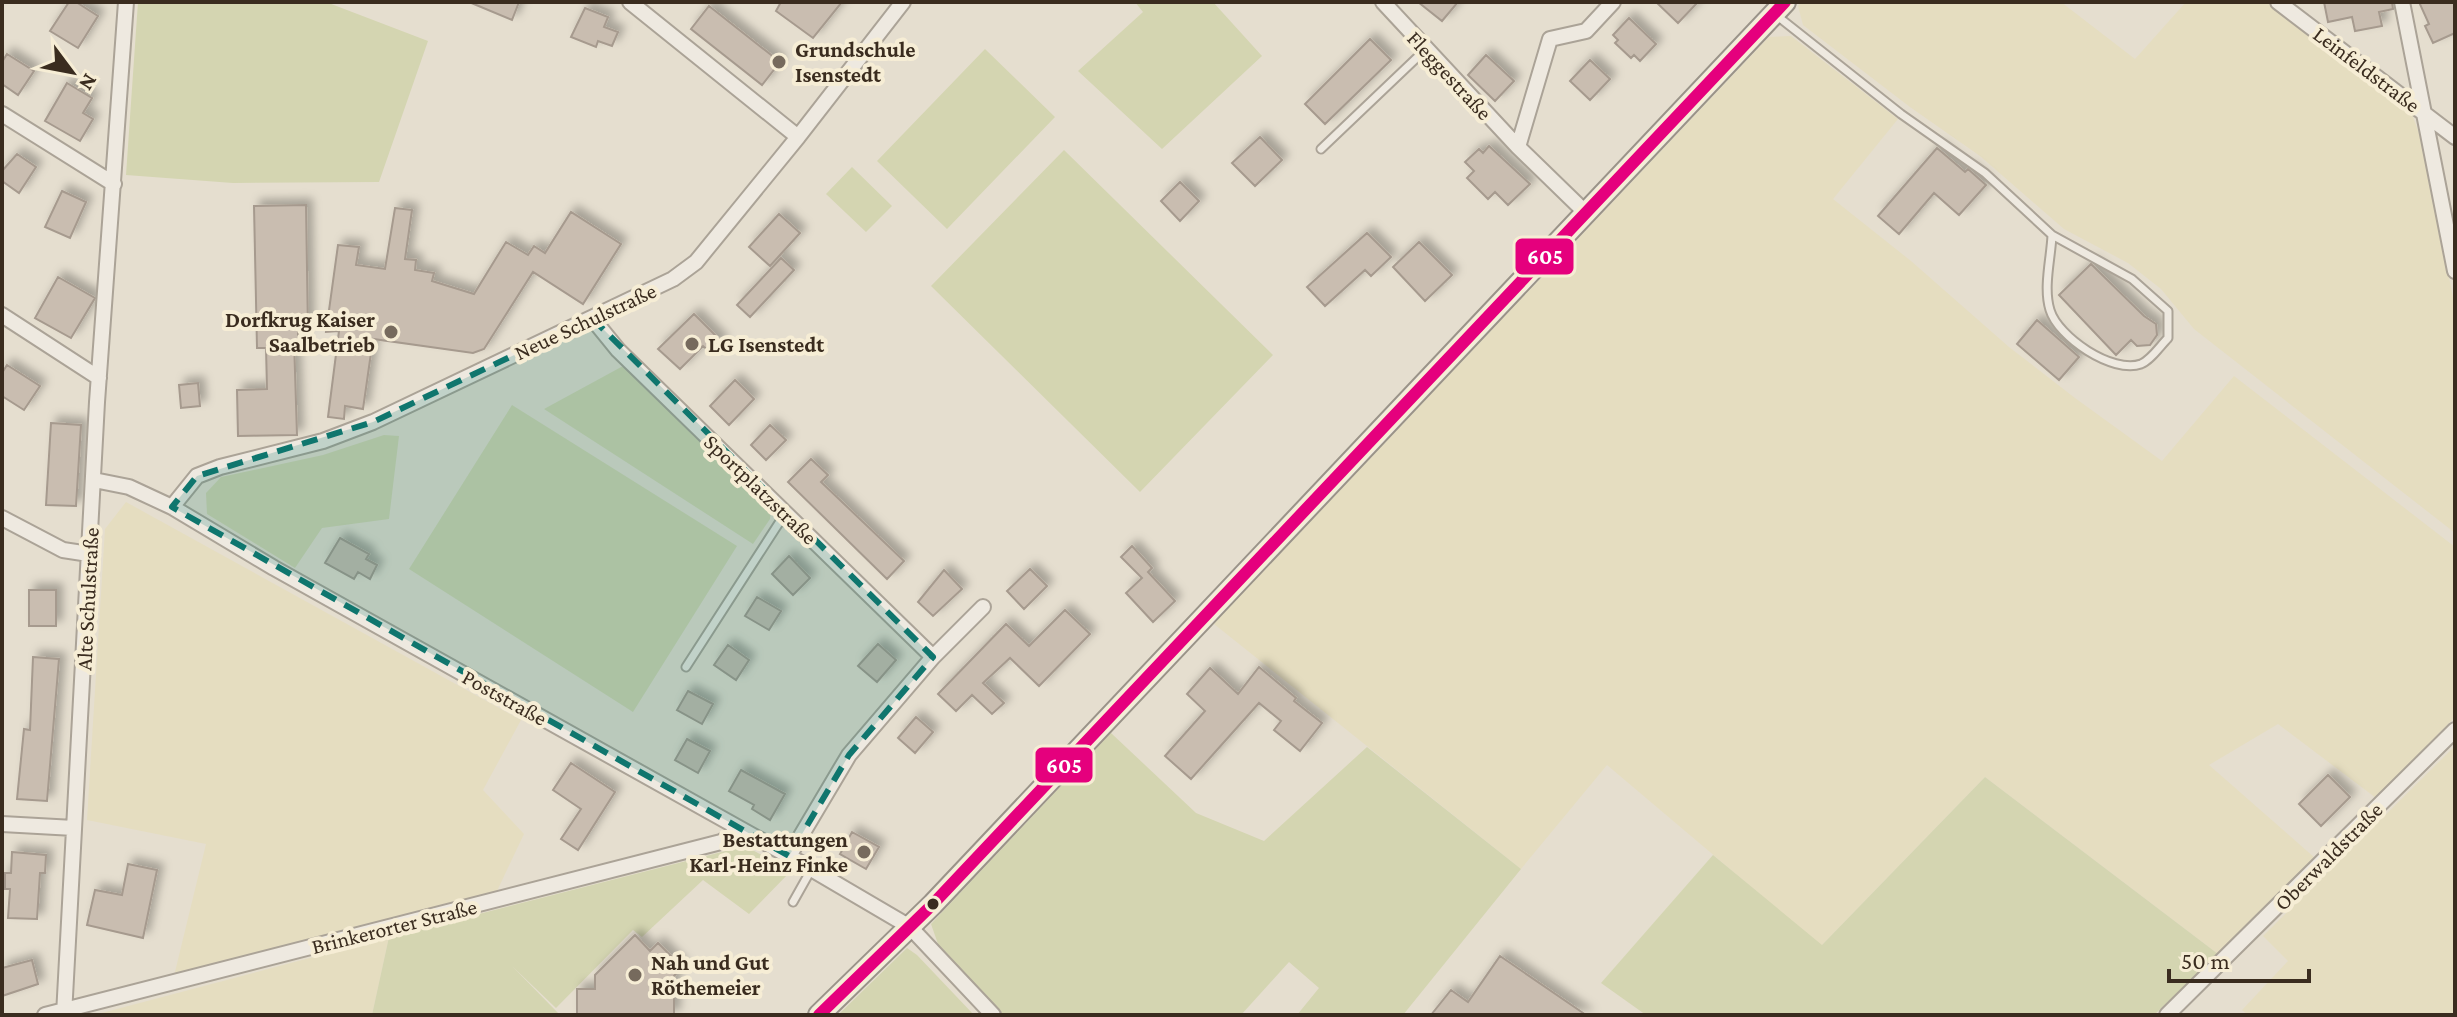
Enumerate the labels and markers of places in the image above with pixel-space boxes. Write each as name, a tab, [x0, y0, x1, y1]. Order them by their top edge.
place label: Grundschule Isenstedt	[795, 37, 916, 87]
marker: Grundschule Isenstedt	[770, 53, 788, 71]
place label: Dorfkrug Kaiser Saalbetrieb	[225, 307, 375, 357]
marker: Dorfkrug Kaiser Saalbetrieb	[382, 323, 400, 341]
place label: LG Isenstedt	[708, 332, 825, 357]
marker: LG Isenstedt	[683, 335, 701, 353]
place label: Bestattungen Karl-Heinz Finke	[689, 827, 848, 877]
marker: Bestattungen Karl-Heinz Finke	[855, 843, 873, 861]
unlabelled marker	[925, 896, 941, 912]
place label: Nah und Gut Röthemeier	[651, 950, 770, 1000]
marker: Nah und Gut Röthemeier	[626, 966, 644, 984]

